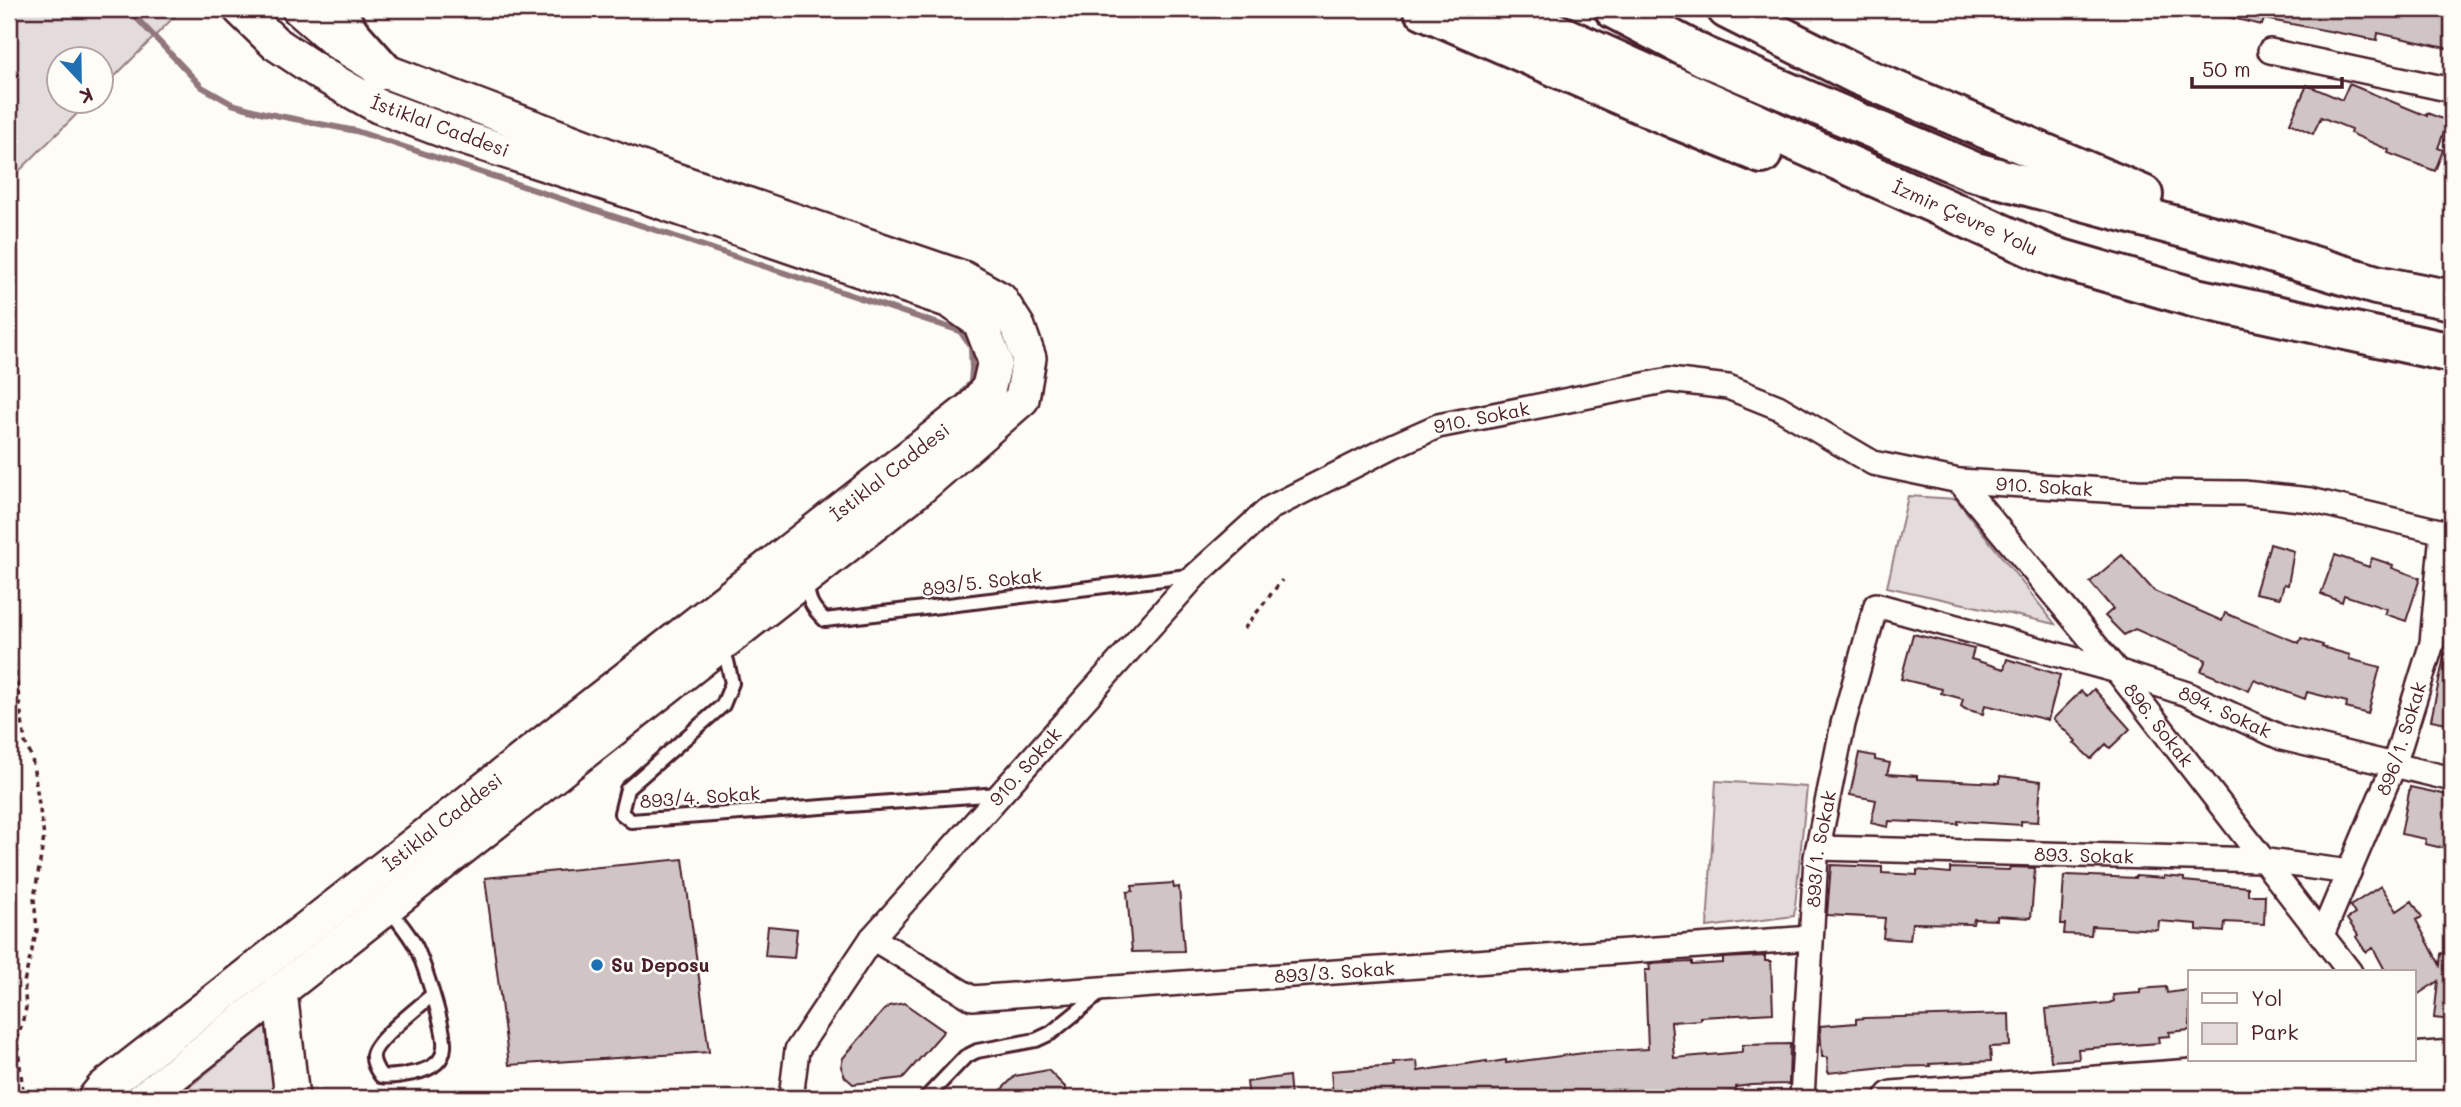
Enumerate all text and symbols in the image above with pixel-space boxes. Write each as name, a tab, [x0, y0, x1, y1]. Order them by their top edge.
north arrow	[46, 46, 116, 116]
scale bar	[2192, 46, 2342, 90]
text: 50 m	[2202, 55, 2251, 82]
text: K	[76, 82, 97, 110]
street label: İstiklal Caddesi	[367, 89, 513, 162]
street label: İzmir Çevre Yolu	[1889, 173, 2042, 261]
street label: 910. Sokak	[1431, 395, 1532, 439]
street label: İstiklal Caddesi	[824, 417, 954, 526]
street label: 910. Sokak	[1995, 470, 2094, 501]
street label: 893/5. Sokak	[921, 562, 1043, 601]
street label: 896. Sokak	[2118, 677, 2199, 772]
street label: 896/1. Sokak	[2370, 678, 2431, 799]
street label: 894. Sokak	[2176, 679, 2276, 743]
street label: 910. Sokak	[983, 722, 1066, 811]
street label: İstiklal Caddesi	[377, 767, 507, 877]
street label: 893/4. Sokak	[639, 780, 761, 813]
street label: 893/1. Sokak	[1800, 788, 1841, 908]
street label: 893. Sokak	[2034, 841, 2134, 869]
place label: Su Deposu	[611, 952, 710, 977]
street label: 893/3. Sokak	[1273, 955, 1396, 988]
marker: Su Deposu	[589, 957, 605, 973]
legend	[2188, 970, 2416, 1062]
text: Yol	[2251, 984, 2282, 1011]
text: Park	[2251, 1018, 2299, 1045]

